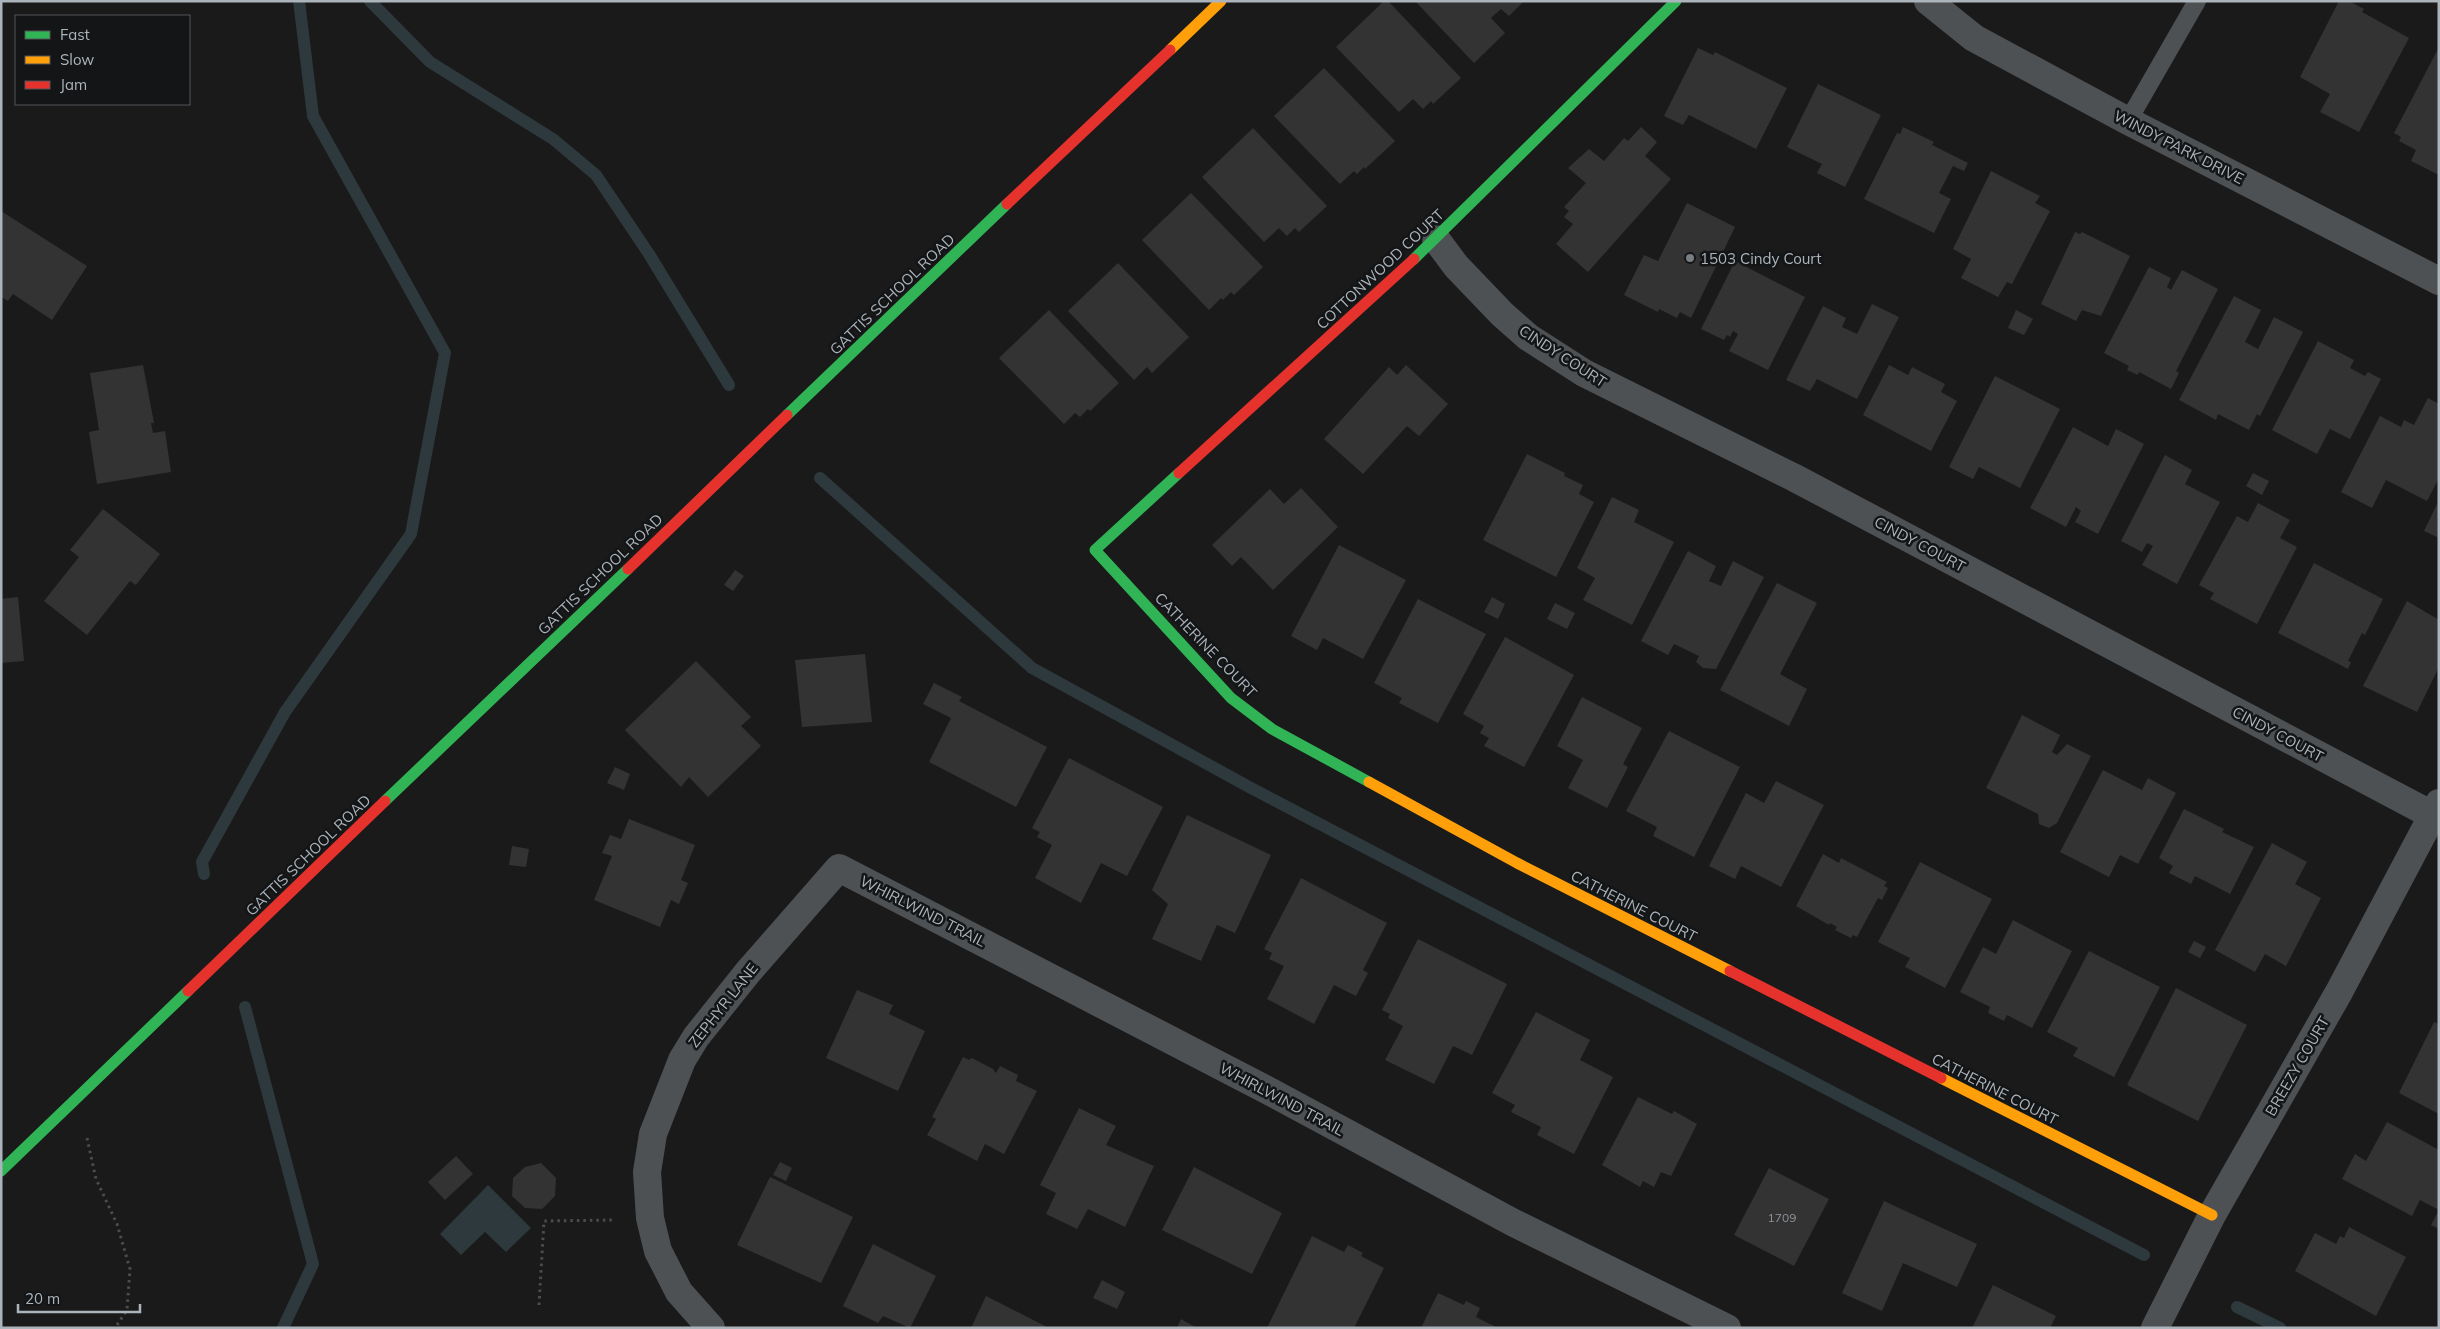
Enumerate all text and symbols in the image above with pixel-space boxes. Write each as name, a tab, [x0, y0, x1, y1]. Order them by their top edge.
legend	[15, 15, 190, 105]
text: Fast	[60, 25, 90, 44]
text: Slow	[60, 50, 94, 69]
text: Jam	[60, 75, 87, 94]
street label: WINDY PARK DRIVE	[2111, 106, 2247, 188]
street label: COTTONWOOD COURT	[1312, 205, 1448, 333]
street label: GATTIS SCHOOL ROAD	[825, 229, 959, 359]
place label: 1503 Cindy Court	[1700, 249, 1821, 268]
marker: 1503 Cindy Court	[1684, 252, 1696, 264]
street label: CINDY COURT	[1516, 321, 1610, 391]
street label: GATTIS SCHOOL ROAD	[533, 509, 667, 639]
street label: CINDY COURT	[1871, 512, 1969, 576]
street label: CATHERINE COURT	[1151, 588, 1261, 702]
street label: CINDY COURT	[2229, 702, 2327, 766]
street label: GATTIS SCHOOL ROAD	[241, 790, 375, 920]
street label: CATHERINE COURT	[1568, 866, 1700, 946]
street label: WHIRLWIND TRAIL	[857, 871, 989, 951]
street label: ZEPHYR LANE	[684, 959, 762, 1051]
street label: BREEZY COURT	[2261, 1013, 2333, 1119]
street label: CATHERINE COURT	[1929, 1049, 2061, 1129]
street label: WHIRLWIND TRAIL	[1216, 1058, 1348, 1140]
house number: 1709	[1768, 1210, 1796, 1225]
scale bar	[18, 1282, 140, 1314]
text: 20 m	[25, 1289, 60, 1308]

